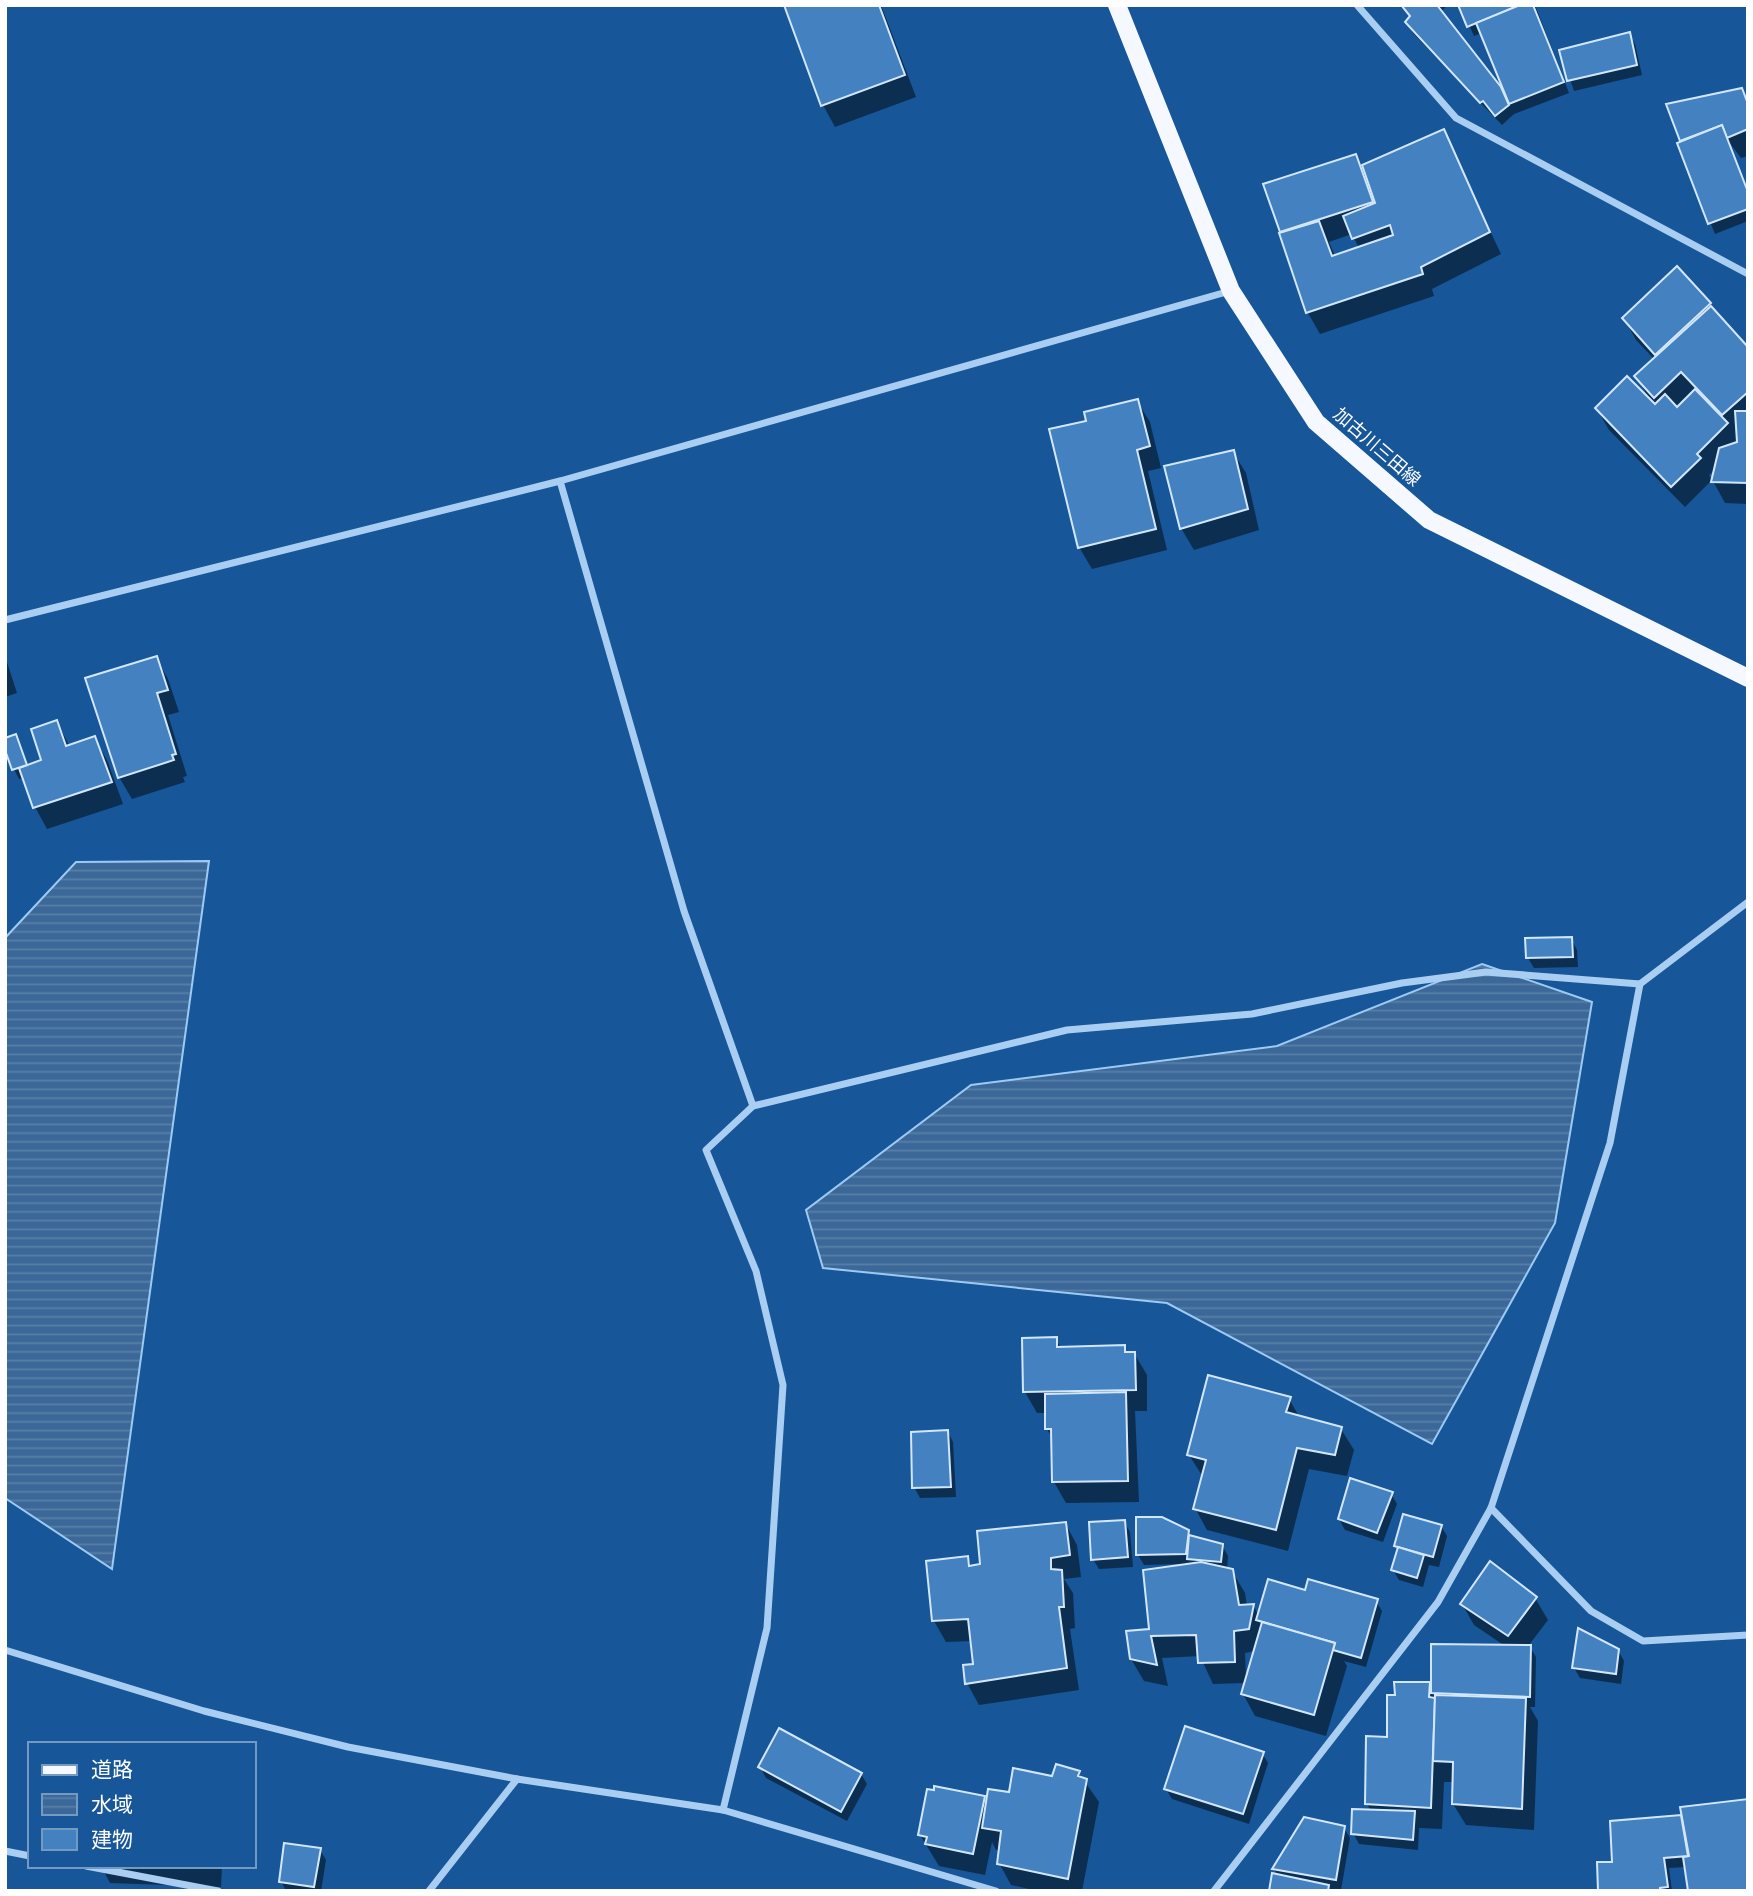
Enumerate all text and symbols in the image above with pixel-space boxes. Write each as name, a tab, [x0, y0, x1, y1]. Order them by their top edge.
street label: 加古川三田線	[1329, 403, 1425, 491]
legend	[28, 1742, 256, 1868]
text: 道路	[91, 1757, 133, 1783]
text: 水域	[91, 1792, 133, 1818]
text: 建物	[91, 1827, 133, 1853]

